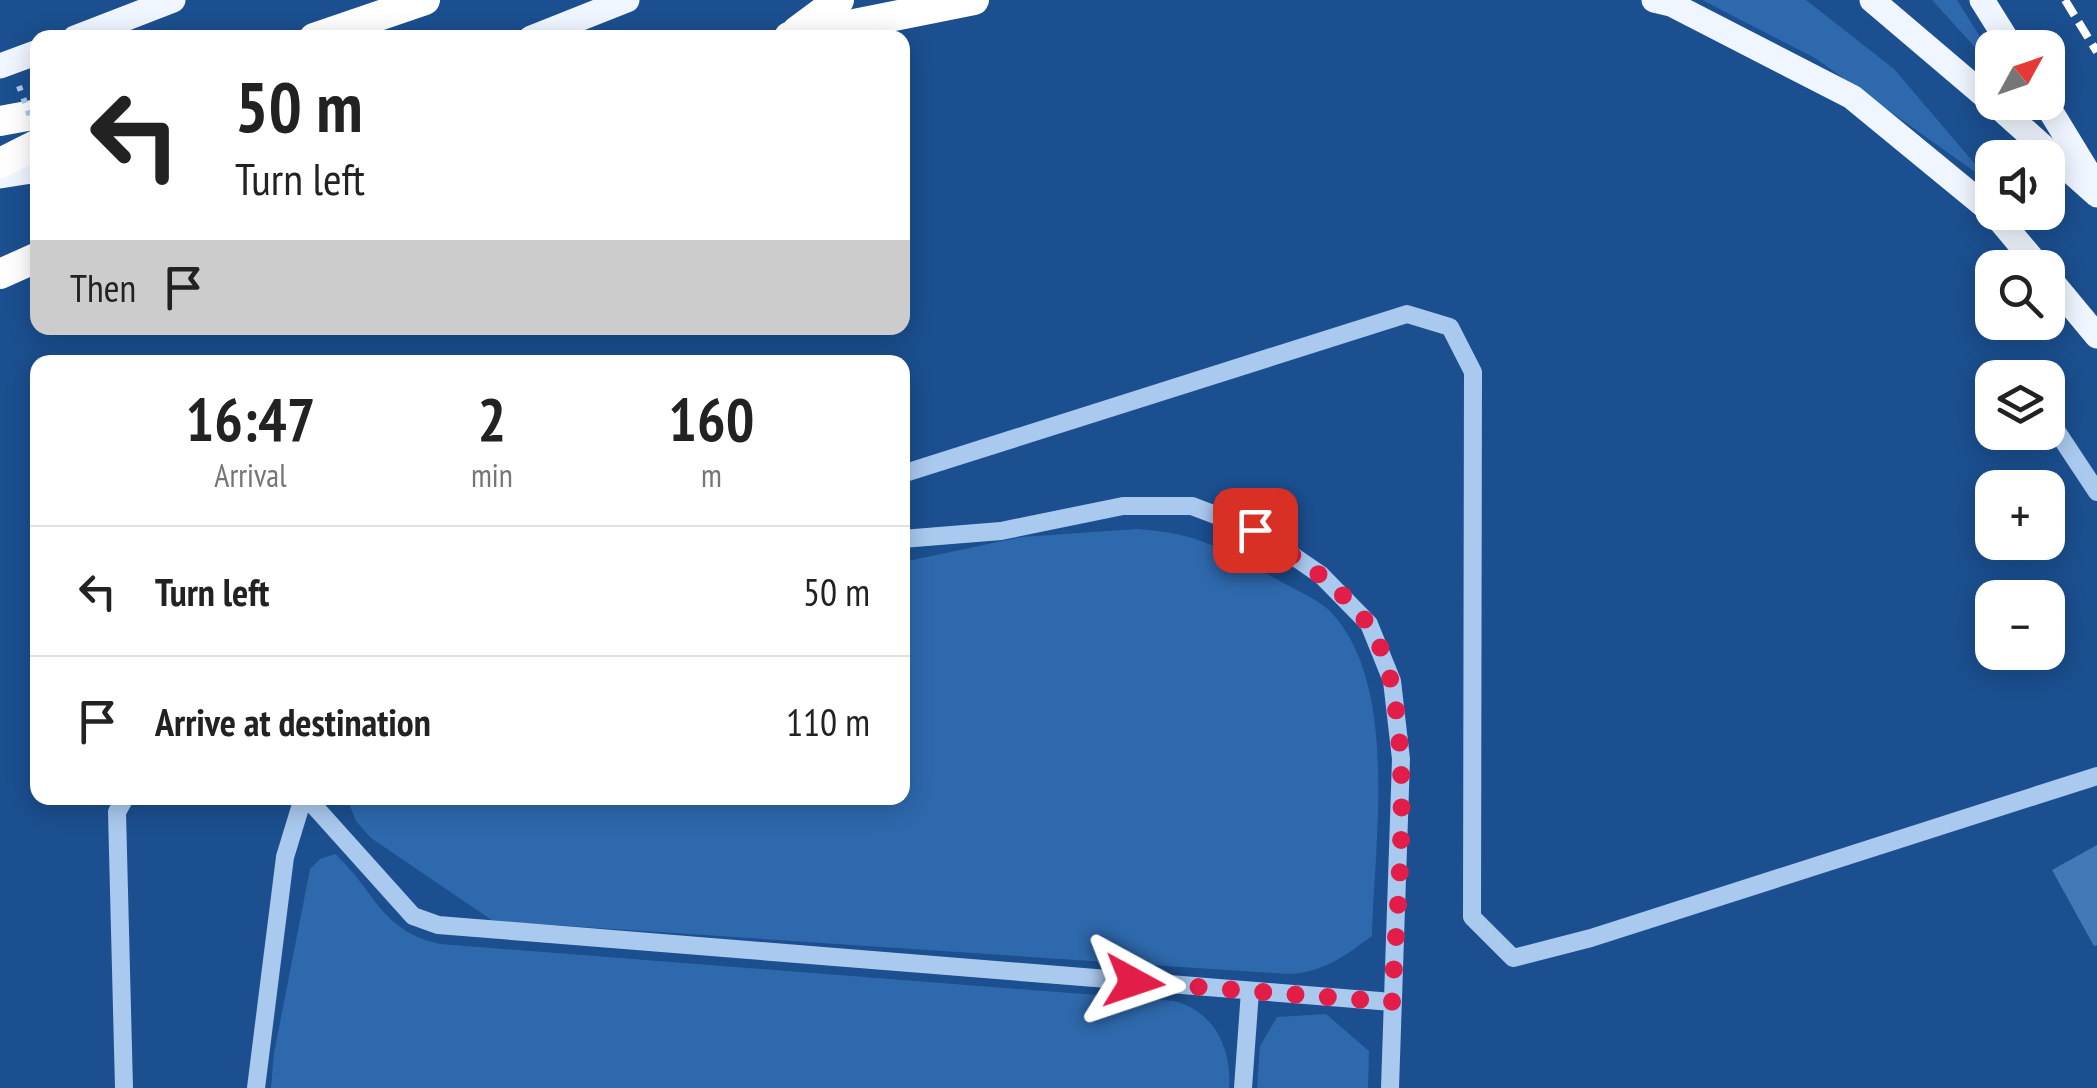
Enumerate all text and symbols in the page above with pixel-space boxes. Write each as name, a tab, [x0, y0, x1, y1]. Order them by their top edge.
north arrow	[1975, 30, 2065, 120]
map controls	[1975, 30, 2065, 670]
text: 50 m	[235, 61, 363, 151]
icon: left	[70, 70, 200, 200]
button: sound	[1975, 140, 2065, 230]
text: Turn left	[235, 149, 365, 207]
button: search	[1975, 250, 2065, 340]
icon: arrive	[156, 260, 211, 315]
text: Then	[70, 263, 136, 312]
button: layers	[1975, 360, 2065, 450]
text: 16:47	[186, 380, 315, 458]
text: 2	[478, 380, 506, 458]
text: 160	[668, 380, 754, 458]
text: Arrival	[214, 454, 287, 496]
text: min	[471, 454, 513, 496]
text: m	[701, 454, 722, 496]
button: +	[1975, 470, 2065, 560]
pin	[1213, 488, 1298, 573]
icon: arrive	[1228, 503, 1283, 558]
icon: left	[70, 564, 125, 619]
text: Turn left	[155, 567, 269, 616]
text: 50 m	[803, 567, 870, 616]
button: −	[1975, 580, 2065, 670]
icon: arrive	[70, 694, 125, 749]
text: Arrive at destination	[155, 697, 431, 746]
text: 110 m	[786, 697, 870, 746]
position arrow	[1082, 930, 1186, 1034]

